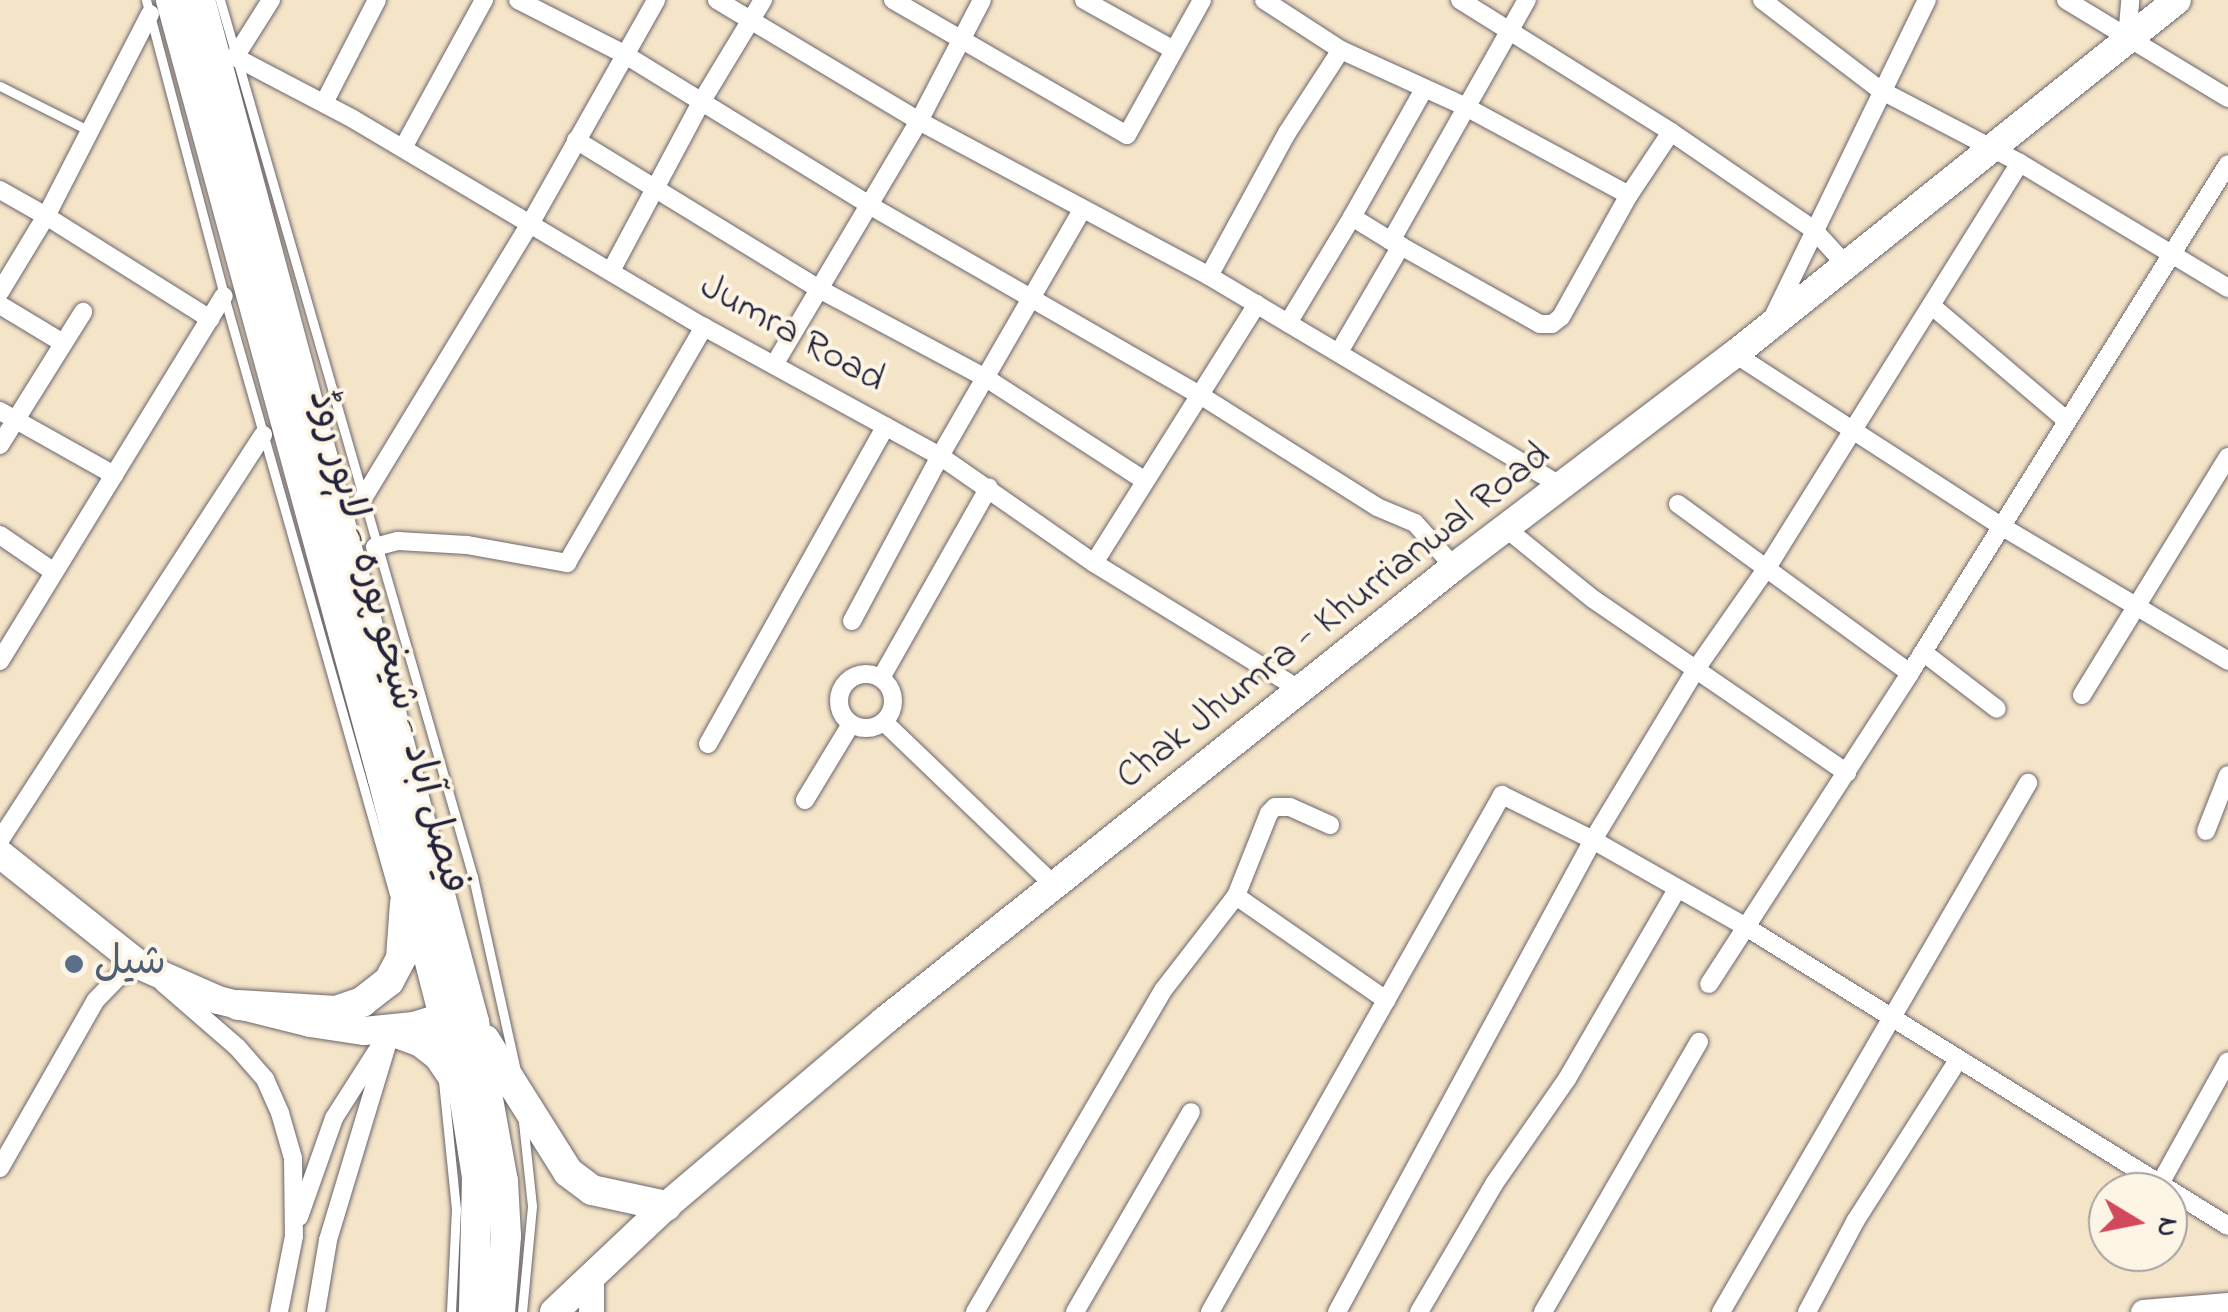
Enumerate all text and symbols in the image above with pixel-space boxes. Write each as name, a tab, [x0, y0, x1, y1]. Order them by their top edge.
street label: Jumra Road	[691, 263, 893, 405]
street label: فیصل آباد - شیخو پورہ - لاہور روڈ	[296, 385, 476, 899]
street label: Chak Jhumra - Khurrianwal Road	[1107, 433, 1561, 801]
place label: شیل	[94, 940, 166, 988]
marker: شیل	[63, 953, 85, 975]
north arrow	[2088, 1172, 2188, 1272]
text: N	[2144, 1214, 2188, 1240]

